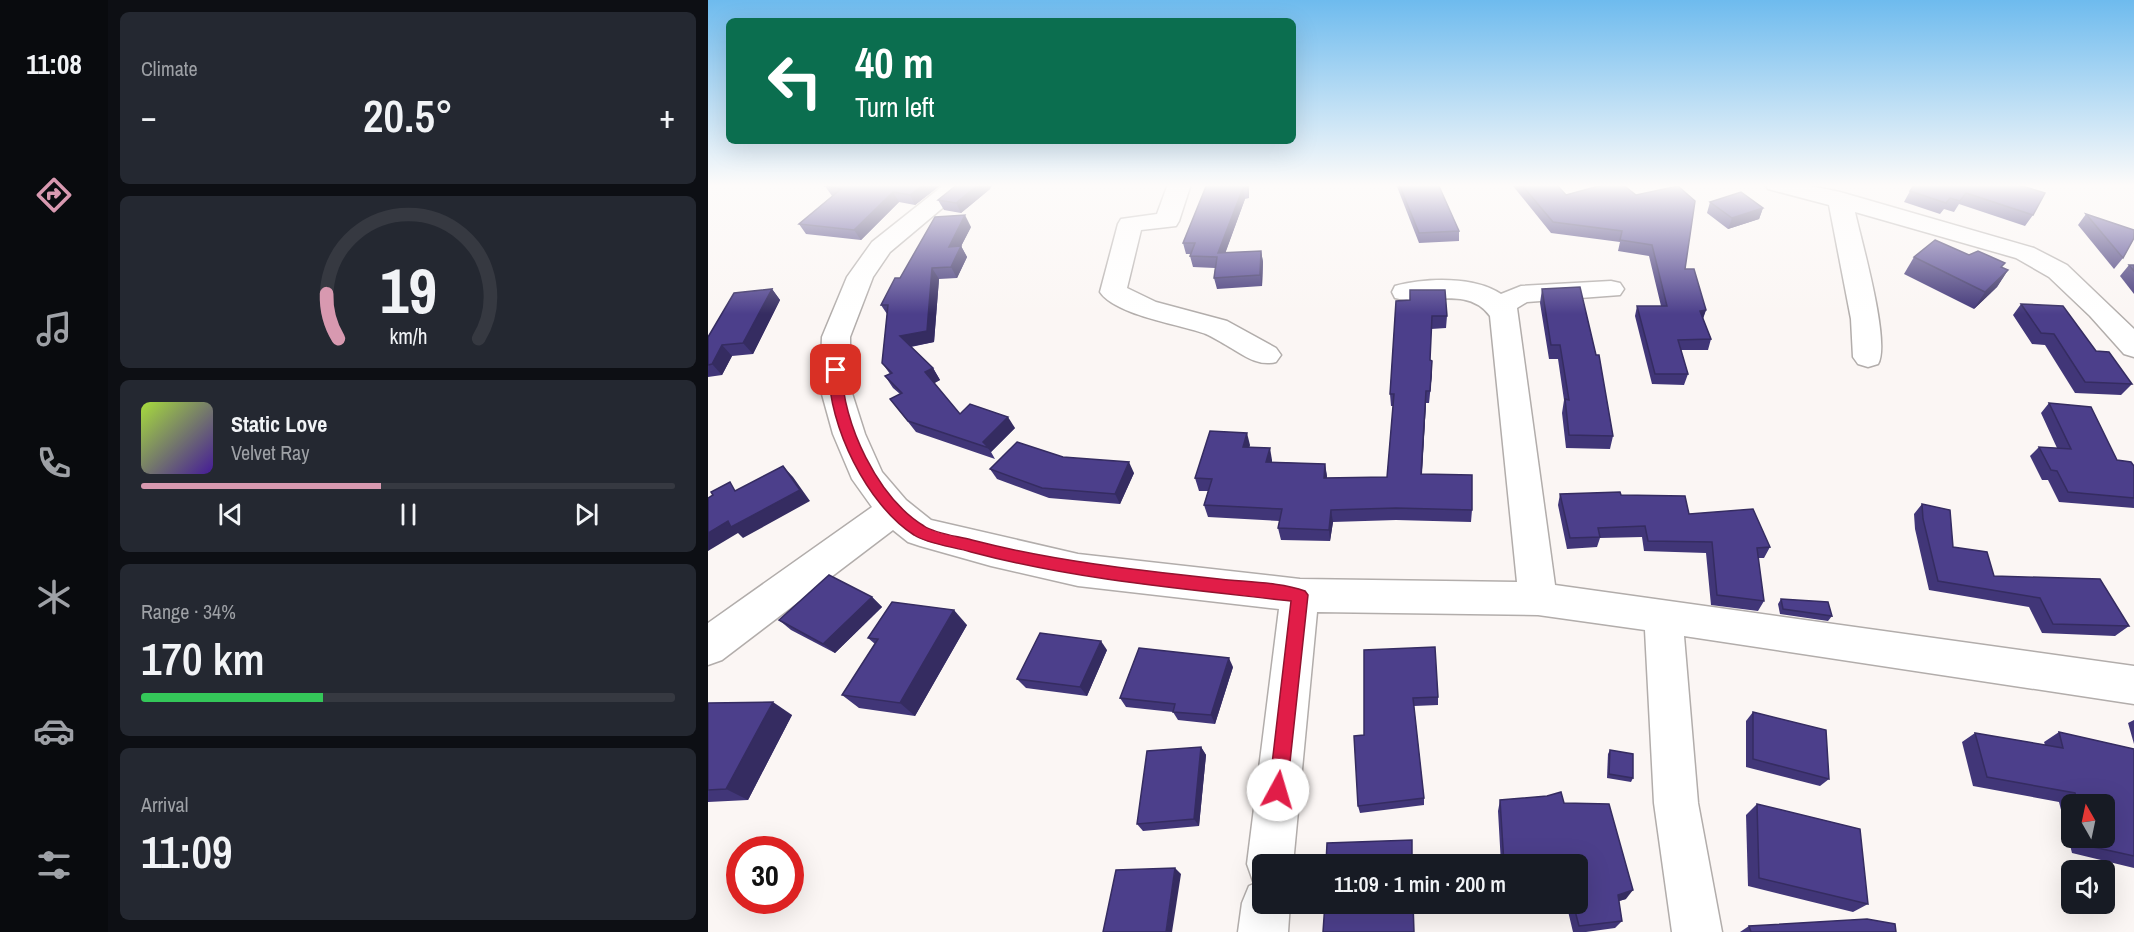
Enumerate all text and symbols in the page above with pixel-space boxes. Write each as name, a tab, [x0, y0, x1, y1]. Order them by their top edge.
text: 40 m	[855, 35, 934, 91]
icon: left	[756, 42, 834, 120]
text: 11:08	[26, 46, 82, 82]
text: Climate	[141, 55, 198, 82]
text: 20.5°	[363, 85, 453, 146]
text: Turn left	[855, 89, 934, 125]
text: −	[141, 94, 157, 138]
text: +	[659, 94, 675, 138]
icon: directions	[33, 174, 75, 216]
text: 19	[380, 248, 436, 332]
icon: music	[33, 308, 75, 350]
text: km/h	[389, 322, 427, 351]
pin	[810, 344, 861, 395]
icon: arrive	[819, 353, 852, 386]
text: Static Love	[231, 409, 327, 439]
text: Velvet Ray	[231, 439, 309, 466]
icon: phone	[33, 442, 75, 484]
icon: previous	[214, 498, 247, 531]
icon: pause	[392, 498, 425, 531]
icon: next	[570, 498, 603, 531]
icon: climate	[33, 576, 75, 618]
text: Range · 34%	[141, 598, 236, 625]
text: 170 km	[141, 628, 265, 689]
icon: car	[33, 710, 75, 752]
position arrow	[1246, 758, 1310, 822]
text: Arrival	[141, 791, 188, 818]
north arrow	[2061, 794, 2115, 848]
map controls	[2061, 794, 2115, 914]
text: 11:09	[141, 821, 232, 882]
speed limit sign: 30	[726, 836, 804, 914]
icon: filters	[33, 844, 75, 886]
button: sound	[2061, 860, 2115, 914]
text: 11:09 · 1 min · 200 m	[1334, 869, 1506, 899]

